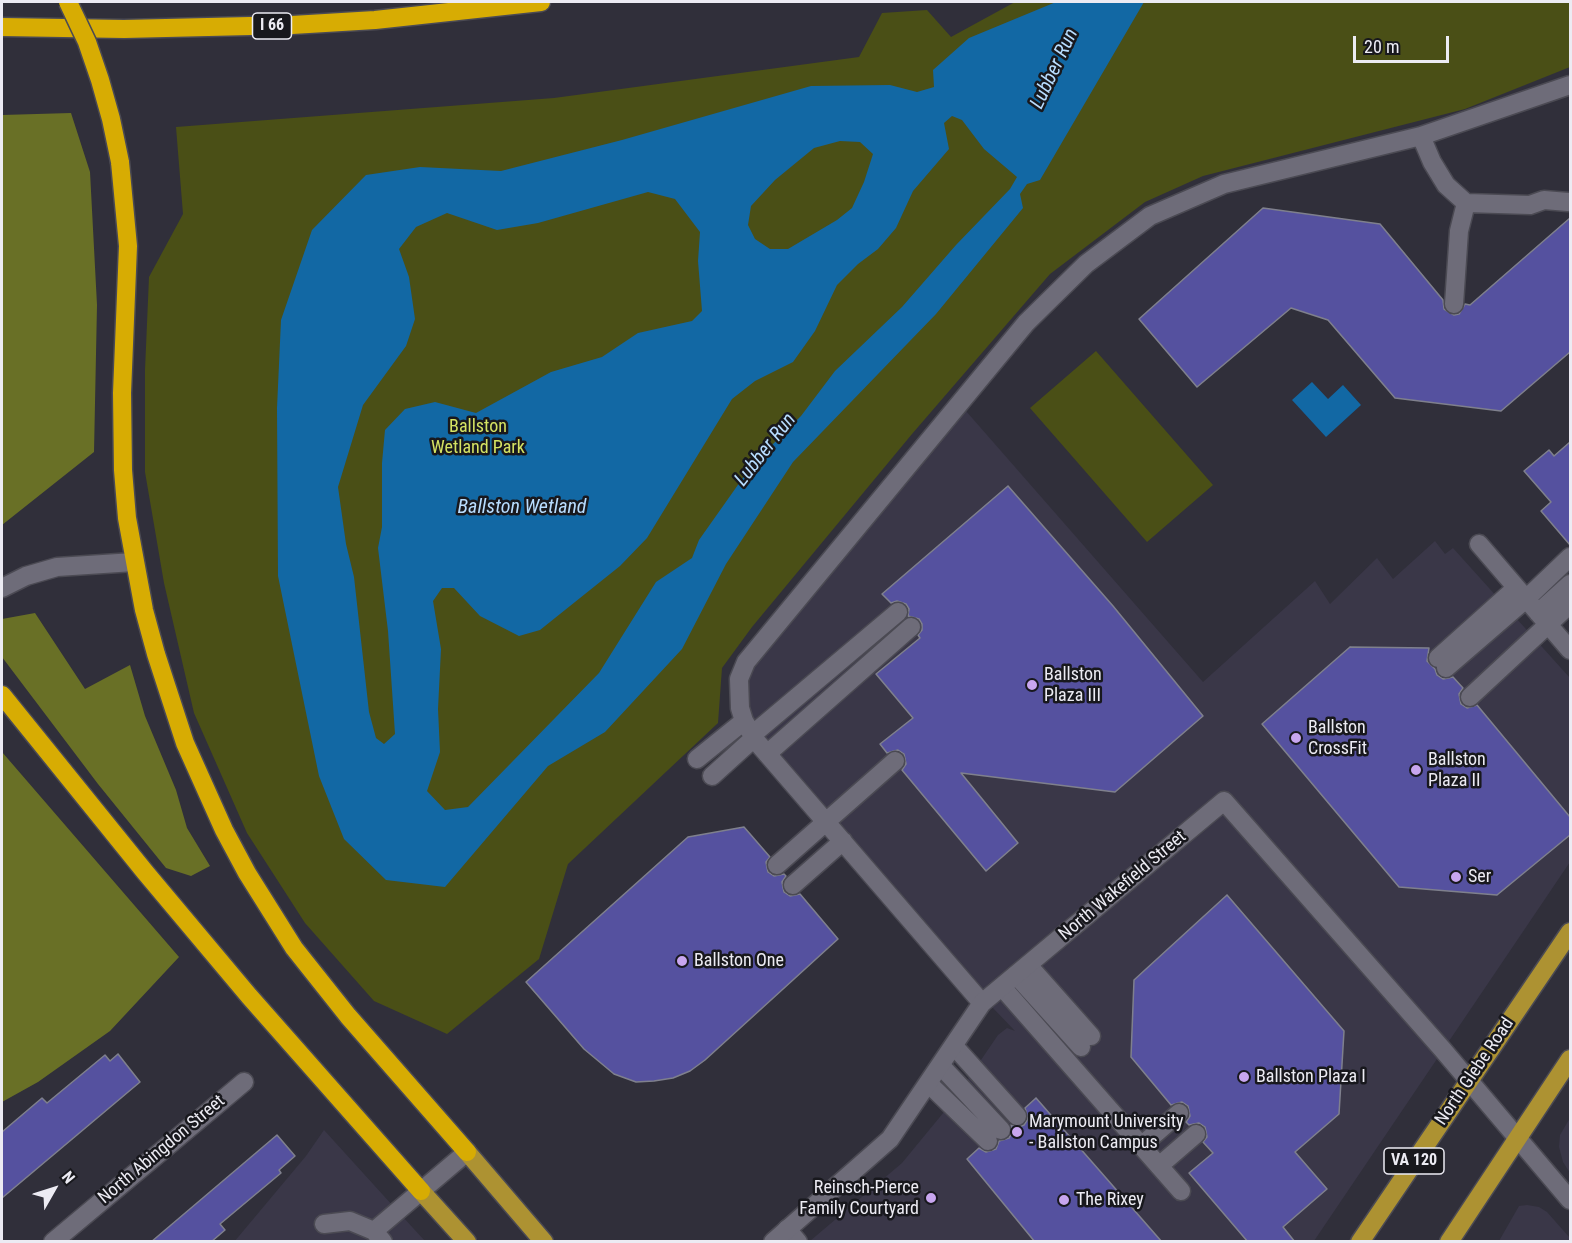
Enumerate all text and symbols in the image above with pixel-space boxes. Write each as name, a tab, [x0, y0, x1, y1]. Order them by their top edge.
road number: I 66	[252, 13, 292, 39]
scale bar	[1356, 24, 1452, 62]
water label: Lubber Run	[1026, 25, 1084, 113]
text: 20 m	[1364, 36, 1399, 57]
water label: Lubber Run	[730, 409, 802, 491]
park label: Ballston Wetland Park	[431, 416, 525, 458]
water label: Ballston Wetland	[458, 496, 586, 520]
place label: Ballston Plaza III	[1044, 664, 1102, 706]
marker: Ballston Plaza III	[1025, 678, 1039, 692]
place label: Ballston CrossFit	[1308, 717, 1367, 760]
marker: Ballston CrossFit	[1289, 731, 1303, 745]
place label: Ballston Plaza II	[1428, 749, 1486, 792]
marker: Ballston Plaza II	[1409, 763, 1423, 777]
street label: North Wakefield Street	[1055, 827, 1191, 945]
place label: Ser	[1468, 866, 1491, 888]
marker: Ser	[1449, 870, 1463, 884]
place label: Ballston One	[694, 950, 784, 972]
marker: Ballston One	[675, 954, 689, 968]
street label: North Glebe Road	[1431, 1014, 1519, 1130]
place label: Ballston Plaza I	[1256, 1066, 1366, 1088]
marker: Ballston Plaza I	[1237, 1070, 1251, 1084]
street label: North Abingdon Street	[94, 1091, 230, 1209]
place label: Marymount University - Ballston Campus	[1029, 1111, 1183, 1154]
marker: Marymount University - Ballston Campus	[1010, 1125, 1024, 1139]
road number: VA 120	[1384, 1148, 1444, 1174]
north arrow	[24, 1159, 84, 1219]
text: N	[58, 1168, 79, 1187]
place label: Reinsch-Pierce Family Courtyard	[799, 1177, 919, 1220]
place label: The Rixey	[1076, 1189, 1144, 1211]
marker: Reinsch-Pierce Family Courtyard	[924, 1191, 938, 1205]
marker: The Rixey	[1057, 1193, 1071, 1207]

